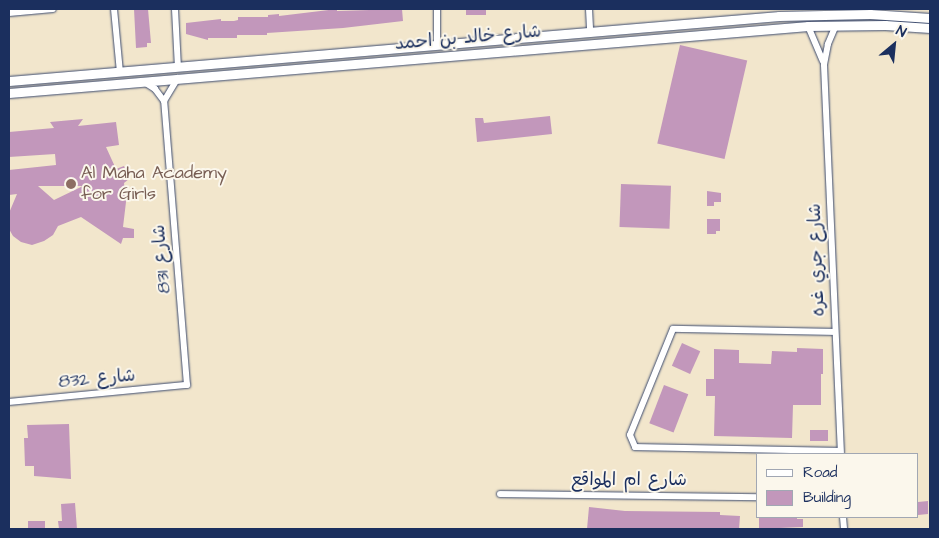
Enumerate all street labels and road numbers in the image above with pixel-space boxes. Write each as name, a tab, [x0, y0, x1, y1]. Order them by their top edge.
street label: شارع خالد بن احمد	[394, 21, 542, 55]
street label: شارع جري غره	[804, 203, 830, 317]
street label: شارع 831	[148, 224, 176, 294]
street label: شارع 832	[58, 365, 136, 393]
street label: شارع ام المواقع	[571, 469, 687, 491]

